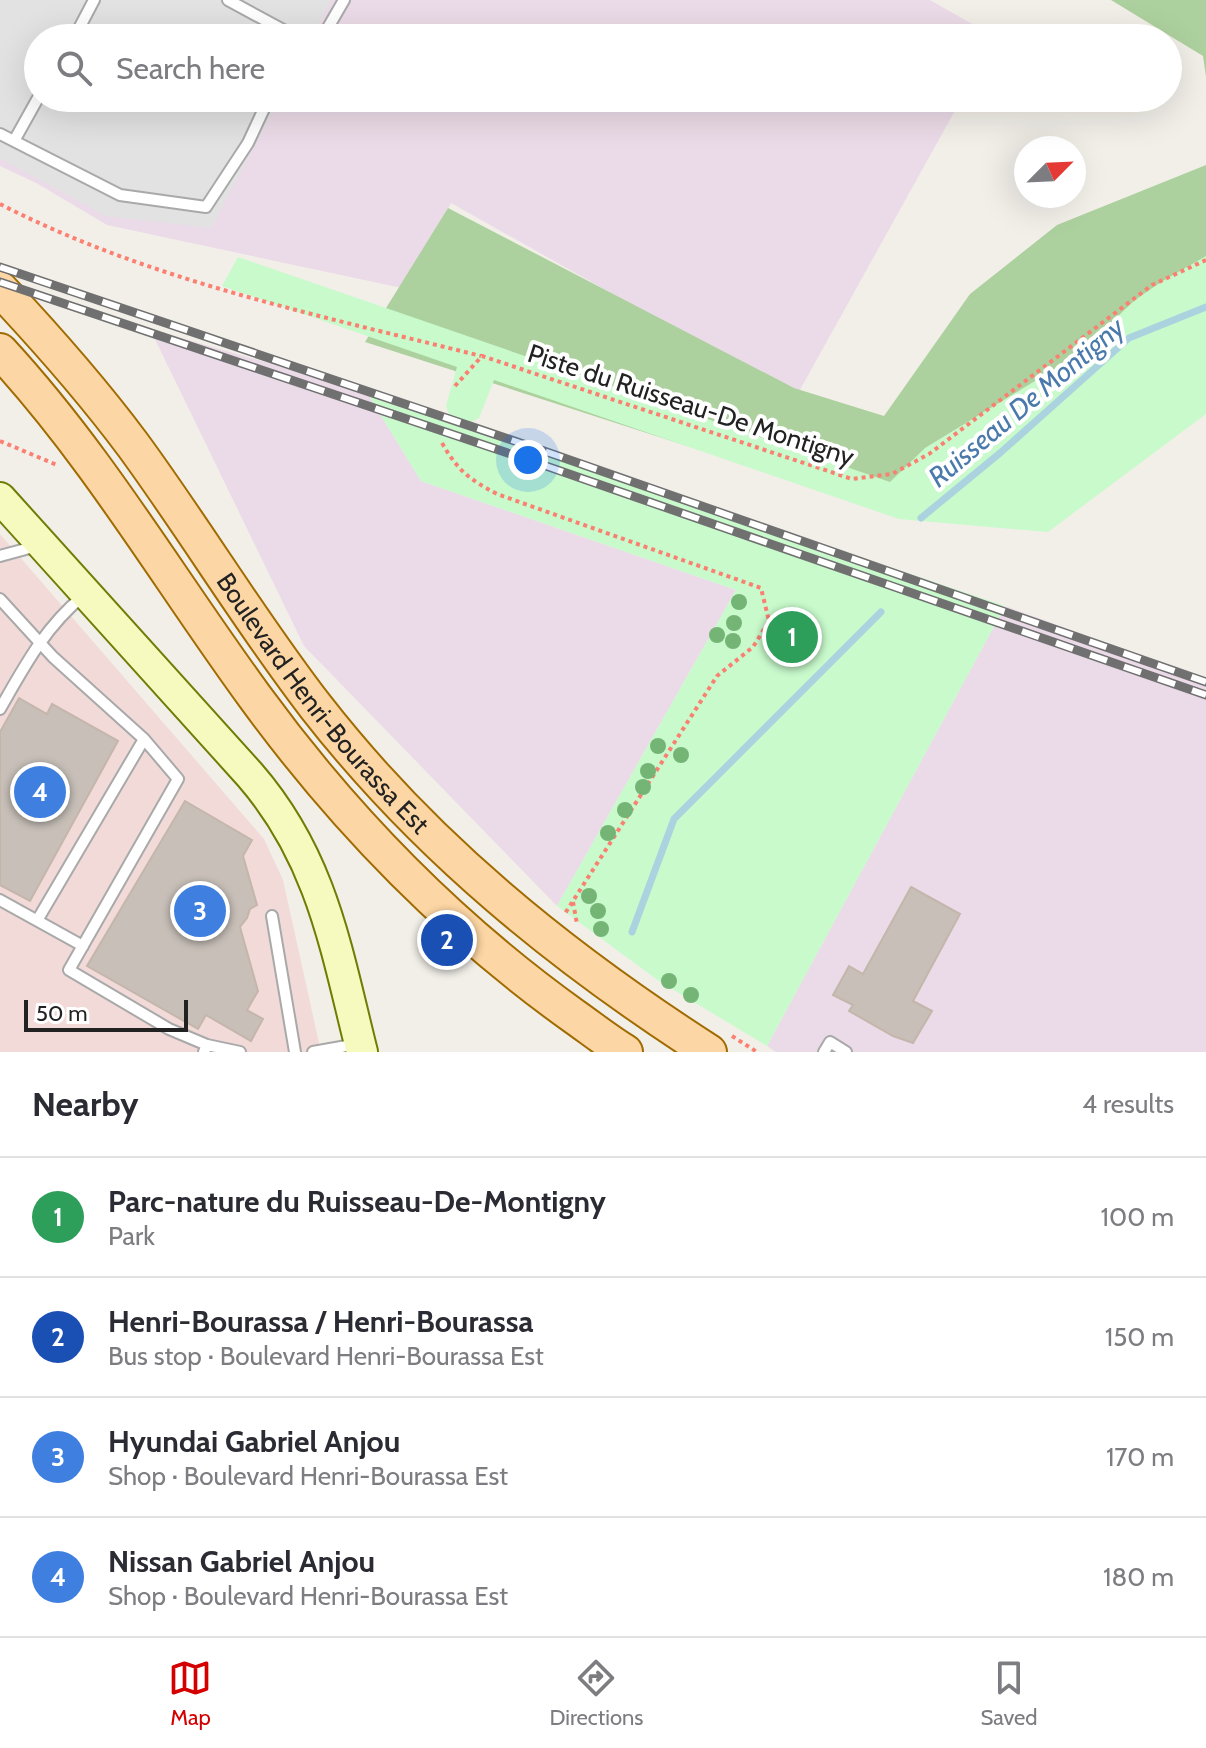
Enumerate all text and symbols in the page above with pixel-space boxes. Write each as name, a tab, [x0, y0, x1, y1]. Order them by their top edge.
search box	[24, 24, 1182, 112]
icon: search	[52, 46, 96, 90]
text: Search here	[116, 50, 265, 87]
north arrow	[1014, 136, 1086, 208]
water label: Ruisseau De Montigny	[921, 309, 1132, 494]
street label: Piste du Ruisseau-De Montigny	[524, 337, 858, 473]
your location	[508, 440, 548, 480]
street label: Boulevard Henri-Bourassa Est	[210, 567, 436, 840]
pin: 1	[766, 607, 818, 667]
pin: 4	[14, 762, 66, 822]
pin: 3	[174, 881, 226, 941]
pin: 2	[421, 910, 473, 970]
scale bar	[24, 996, 188, 1032]
text: 50 m	[36, 1000, 88, 1027]
text: Nearby	[32, 1083, 139, 1125]
text: 4 results	[1082, 1088, 1174, 1120]
text: Parc-nature du Ruisseau-De-Montigny	[108, 1183, 606, 1220]
text: 1	[53, 1201, 63, 1233]
text: 100 m	[1101, 1201, 1174, 1233]
text: Park	[108, 1220, 155, 1252]
text: Henri-Bourassa / Henri-Bourassa	[108, 1303, 533, 1340]
text: 2	[51, 1321, 65, 1353]
text: 150 m	[1105, 1321, 1174, 1353]
text: Bus stop · Boulevard Henri-Bourassa Est	[108, 1340, 544, 1372]
text: Hyundai Gabriel Anjou	[108, 1423, 400, 1460]
text: 3	[51, 1441, 65, 1473]
text: 170 m	[1106, 1441, 1174, 1473]
text: Shop · Boulevard Henri-Bourassa Est	[108, 1460, 508, 1492]
text: Nissan Gabriel Anjou	[108, 1543, 375, 1580]
text: 4	[50, 1561, 66, 1593]
text: 180 m	[1103, 1561, 1174, 1593]
text: Shop · Boulevard Henri-Bourassa Est	[108, 1580, 508, 1612]
tab: Map	[168, 1656, 212, 1731]
tab: Directions	[549, 1656, 643, 1731]
tab: Saved	[980, 1656, 1038, 1731]

